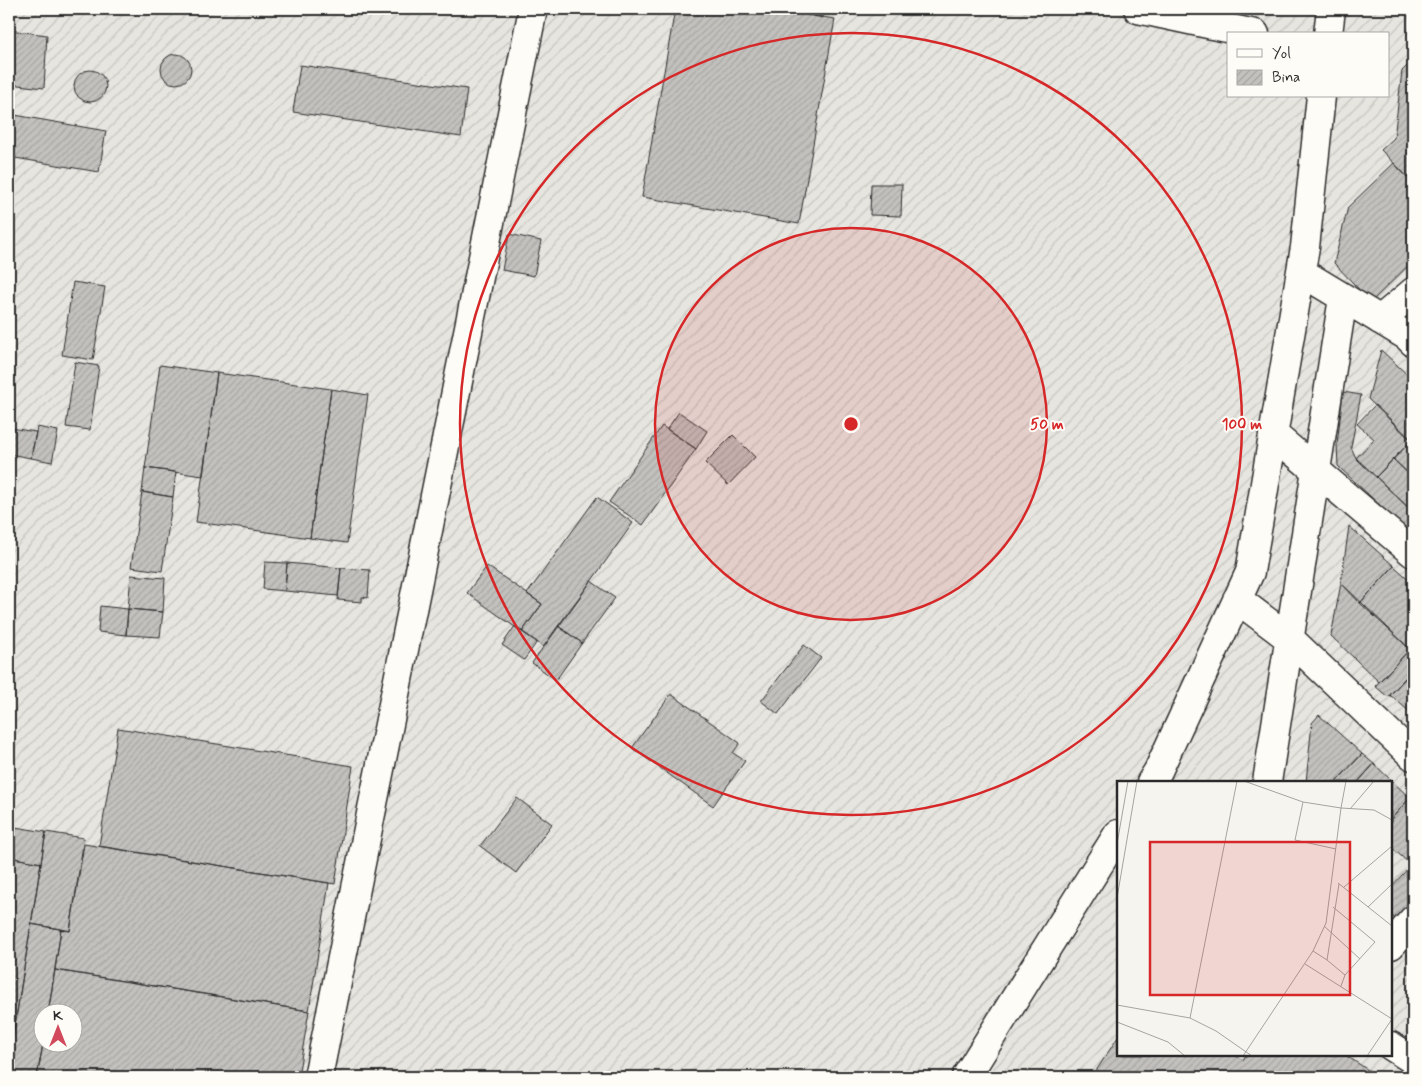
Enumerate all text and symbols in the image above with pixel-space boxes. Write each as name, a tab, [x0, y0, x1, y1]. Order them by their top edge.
legend	[1227, 32, 1390, 98]
text: Yol	[1272, 44, 1291, 64]
text: Bina	[1272, 68, 1300, 88]
centre of rings	[842, 415, 860, 433]
text: 50 m	[1030, 415, 1064, 435]
text: 100 m	[1222, 415, 1262, 435]
inset map	[1117, 781, 1392, 1056]
north arrow	[32, 1004, 82, 1054]
text: K	[53, 1007, 64, 1025]

